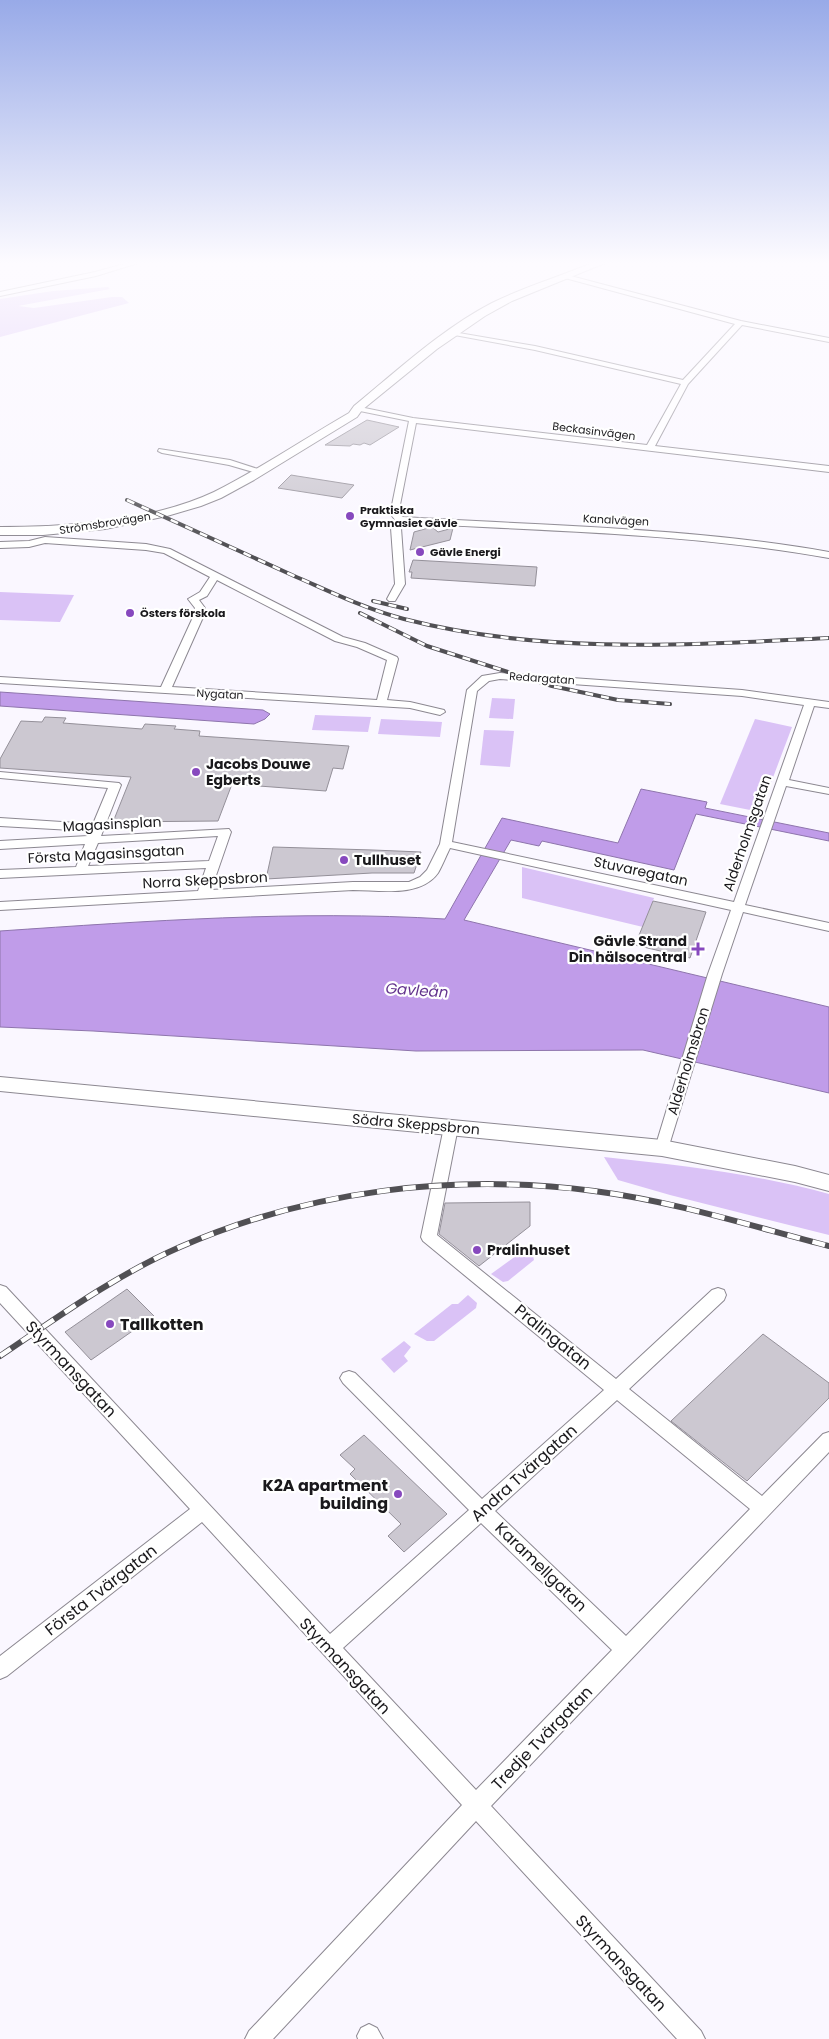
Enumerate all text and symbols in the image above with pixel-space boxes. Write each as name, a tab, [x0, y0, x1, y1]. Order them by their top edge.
street label: Beckasinvägen	[551, 418, 637, 444]
place label: Praktiska Gymnasiet Gävle	[360, 502, 458, 531]
street label: Strömsbrovägen	[58, 508, 152, 538]
marker: Praktiska Gymnasiet Gävle	[344, 510, 356, 522]
street label: Kanalvägen	[583, 510, 649, 530]
place label: Gävle Energi	[430, 544, 501, 560]
marker: Gävle Energi	[414, 546, 426, 558]
place label: Östers förskola	[140, 605, 226, 621]
marker: Östers förskola	[124, 607, 136, 619]
street label: Redargatan	[509, 668, 575, 688]
street label: Nygatan	[196, 685, 244, 703]
place label: Jacobs Douwe Egberts	[206, 754, 311, 790]
marker: Jacobs Douwe Egberts	[190, 766, 202, 778]
street label: Alderholmsgatan	[718, 772, 776, 894]
street label: Magasinsplan	[62, 811, 162, 837]
street label: Första Magasinsgatan	[27, 840, 185, 868]
place label: Tullhuset	[354, 850, 421, 870]
street label: Stuvaregatan	[592, 851, 690, 891]
marker: Tullhuset	[338, 854, 350, 866]
street label: Norra Skeppsbron	[142, 867, 268, 893]
place label: Gävle Strand Din hälsocentral	[569, 931, 687, 967]
marker: Gävle Strand Din hälsocentral	[691, 942, 705, 956]
water label: Gavleån	[385, 977, 449, 1003]
street label: Alderholmsbron	[662, 1005, 714, 1117]
street label: Södra Skeppsbron	[351, 1108, 481, 1140]
place label: Pralinhuset	[487, 1240, 570, 1260]
marker: Pralinhuset	[471, 1244, 483, 1256]
street label: Pralingatan	[510, 1299, 596, 1375]
place label: Tallkotten	[120, 1313, 203, 1336]
street label: Styrmansgatan	[20, 1316, 122, 1422]
marker: Tallkotten	[104, 1318, 116, 1330]
street label: Andra Tvärgatan	[466, 1419, 582, 1527]
place label: K2A apartment building	[263, 1474, 388, 1515]
marker: K2A apartment building	[392, 1488, 404, 1500]
street label: Karamellgatan	[490, 1517, 592, 1617]
street label: Första Tvärgatan	[40, 1539, 162, 1641]
street label: Styrmansgatan	[294, 1613, 396, 1719]
street label: Tredje Tvärgatan	[486, 1681, 598, 1795]
street label: Styrmansgatan	[570, 1910, 672, 2016]

